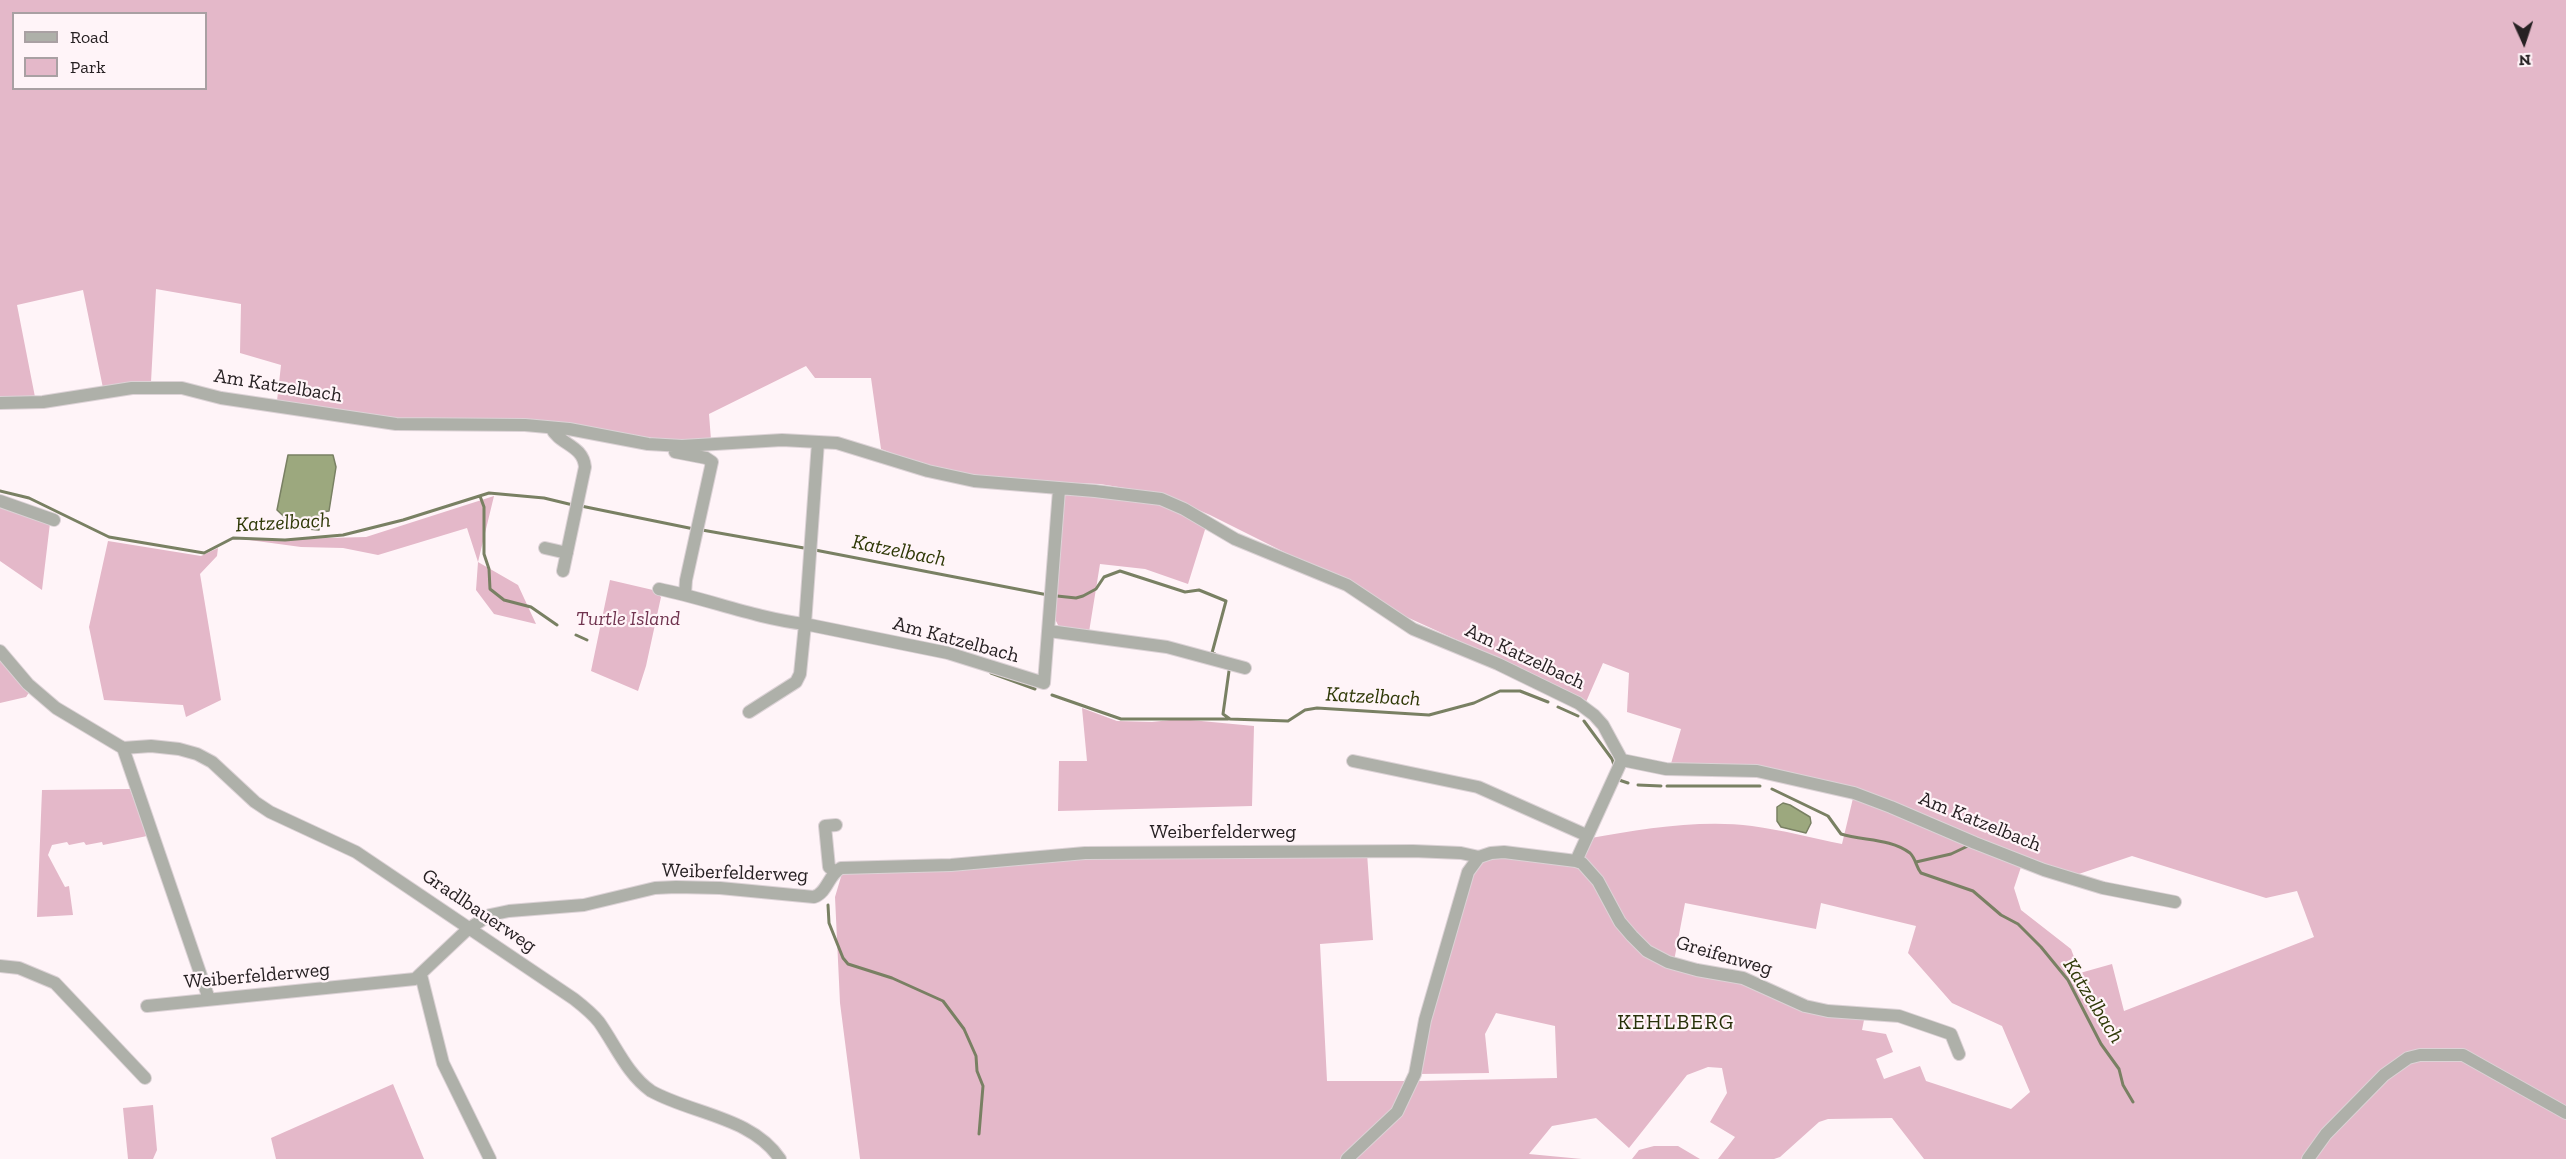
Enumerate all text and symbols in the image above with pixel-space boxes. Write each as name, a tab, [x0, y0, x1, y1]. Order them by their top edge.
legend	[12, 12, 207, 90]
north arrow	[2494, 12, 2554, 72]
text: Road	[70, 26, 109, 48]
text: N	[2518, 51, 2532, 70]
text: Park	[70, 56, 106, 78]
street label: Am Katzelbach	[212, 364, 344, 408]
water label: Katzelbach	[235, 508, 331, 538]
water label: Katzelbach	[850, 530, 948, 572]
park label: Turtle Island	[576, 607, 680, 631]
street label: Am Katzelbach	[890, 612, 1022, 668]
street label: Am Katzelbach	[1461, 619, 1589, 695]
water label: Katzelbach	[1325, 682, 1421, 712]
street label: Am Katzelbach	[1915, 787, 2045, 857]
street label: Weiberfelderweg	[1150, 820, 1296, 844]
street label: Weiberfelderweg	[661, 858, 809, 888]
street label: Gradlbauerweg	[417, 864, 541, 958]
street label: Greifenweg	[1673, 931, 1775, 981]
water label: Katzelbach	[2057, 954, 2129, 1048]
street label: Weiberfelderweg	[183, 958, 331, 994]
district label: KEHLBERG	[1617, 1010, 1735, 1036]

